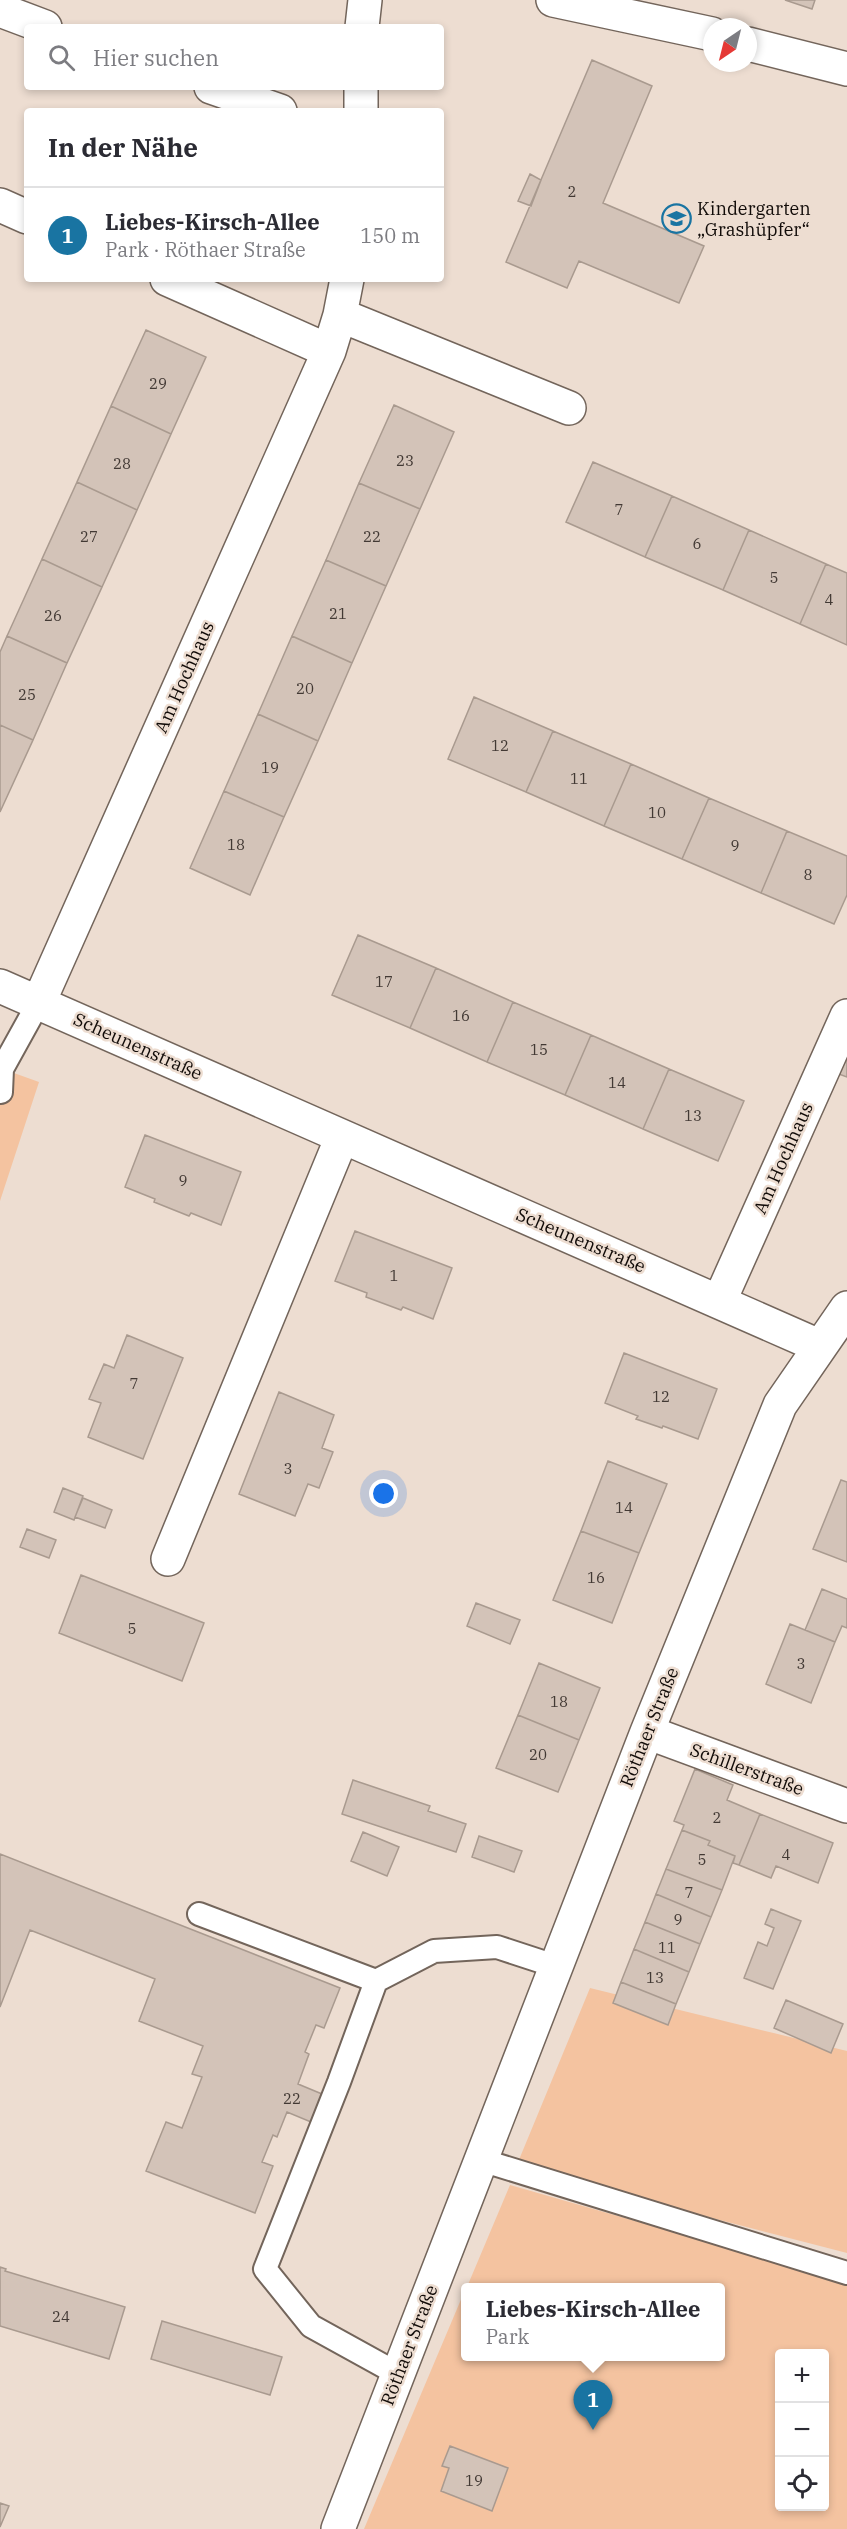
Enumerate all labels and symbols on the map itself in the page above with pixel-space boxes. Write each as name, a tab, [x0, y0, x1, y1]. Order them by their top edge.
north arrow	[703, 18, 757, 72]
house number: 2	[567, 182, 577, 201]
place label: Kindergarten „Grashüpfer“	[697, 197, 811, 241]
school or university icon: Kindergarten „Grashüpfer“	[660, 202, 692, 234]
house number: 29	[149, 374, 167, 393]
house number: 23	[396, 451, 414, 470]
house number: 28	[113, 454, 131, 473]
house number: 7	[614, 500, 624, 519]
house number: 27	[80, 527, 98, 546]
house number: 22	[363, 527, 381, 546]
house number: 6	[692, 534, 702, 553]
house number: 5	[769, 568, 779, 587]
house number: 4	[824, 590, 834, 609]
house number: 21	[329, 604, 347, 623]
house number: 26	[44, 606, 62, 625]
street label: Am Hochhaus	[149, 618, 219, 736]
house number: 20	[296, 679, 314, 698]
house number: 25	[18, 685, 36, 704]
house number: 12	[491, 736, 509, 755]
house number: 19	[261, 758, 279, 777]
house number: 11	[570, 769, 588, 788]
house number: 10	[648, 803, 666, 822]
house number: 18	[227, 835, 245, 854]
house number: 9	[730, 836, 740, 855]
house number: 8	[803, 865, 813, 884]
house number: 17	[375, 972, 393, 991]
house number: 16	[452, 1006, 470, 1025]
street label: Scheunenstraße	[70, 1007, 206, 1085]
house number: 15	[530, 1040, 548, 1059]
house number: 14	[608, 1073, 626, 1092]
street label: Am Hochhaus	[748, 1099, 818, 1217]
house number: 13	[684, 1106, 702, 1125]
house number: 9	[178, 1171, 188, 1190]
street label: Scheunenstraße	[513, 1202, 649, 1278]
house number: 1	[389, 1266, 399, 1285]
house number: 7	[129, 1374, 139, 1393]
house number: 12	[652, 1387, 670, 1406]
house number: 3	[283, 1459, 293, 1478]
your location	[369, 1479, 398, 1508]
house number: 14	[615, 1498, 633, 1517]
house number: 16	[587, 1568, 605, 1587]
house number: 5	[127, 1619, 137, 1638]
house number: 3	[796, 1654, 806, 1673]
street label: Röthaer Straße	[615, 1664, 683, 1790]
house number: 18	[550, 1692, 568, 1711]
street label: Schillerstraße	[687, 1738, 807, 1800]
house number: 20	[529, 1745, 547, 1764]
house number: 2	[712, 1808, 722, 1827]
house number: 4	[781, 1845, 791, 1864]
house number: 5	[697, 1850, 707, 1869]
house number: 7	[684, 1883, 694, 1902]
house number: 9	[673, 1910, 683, 1929]
house number: 11	[658, 1938, 676, 1957]
house number: 13	[646, 1968, 664, 1987]
house number: 22	[283, 2089, 301, 2108]
street label: Röthaer Straße	[375, 2282, 443, 2408]
house number: 24	[52, 2307, 70, 2326]
pin: 1	[574, 2380, 612, 2430]
house number: 19	[465, 2471, 483, 2490]

